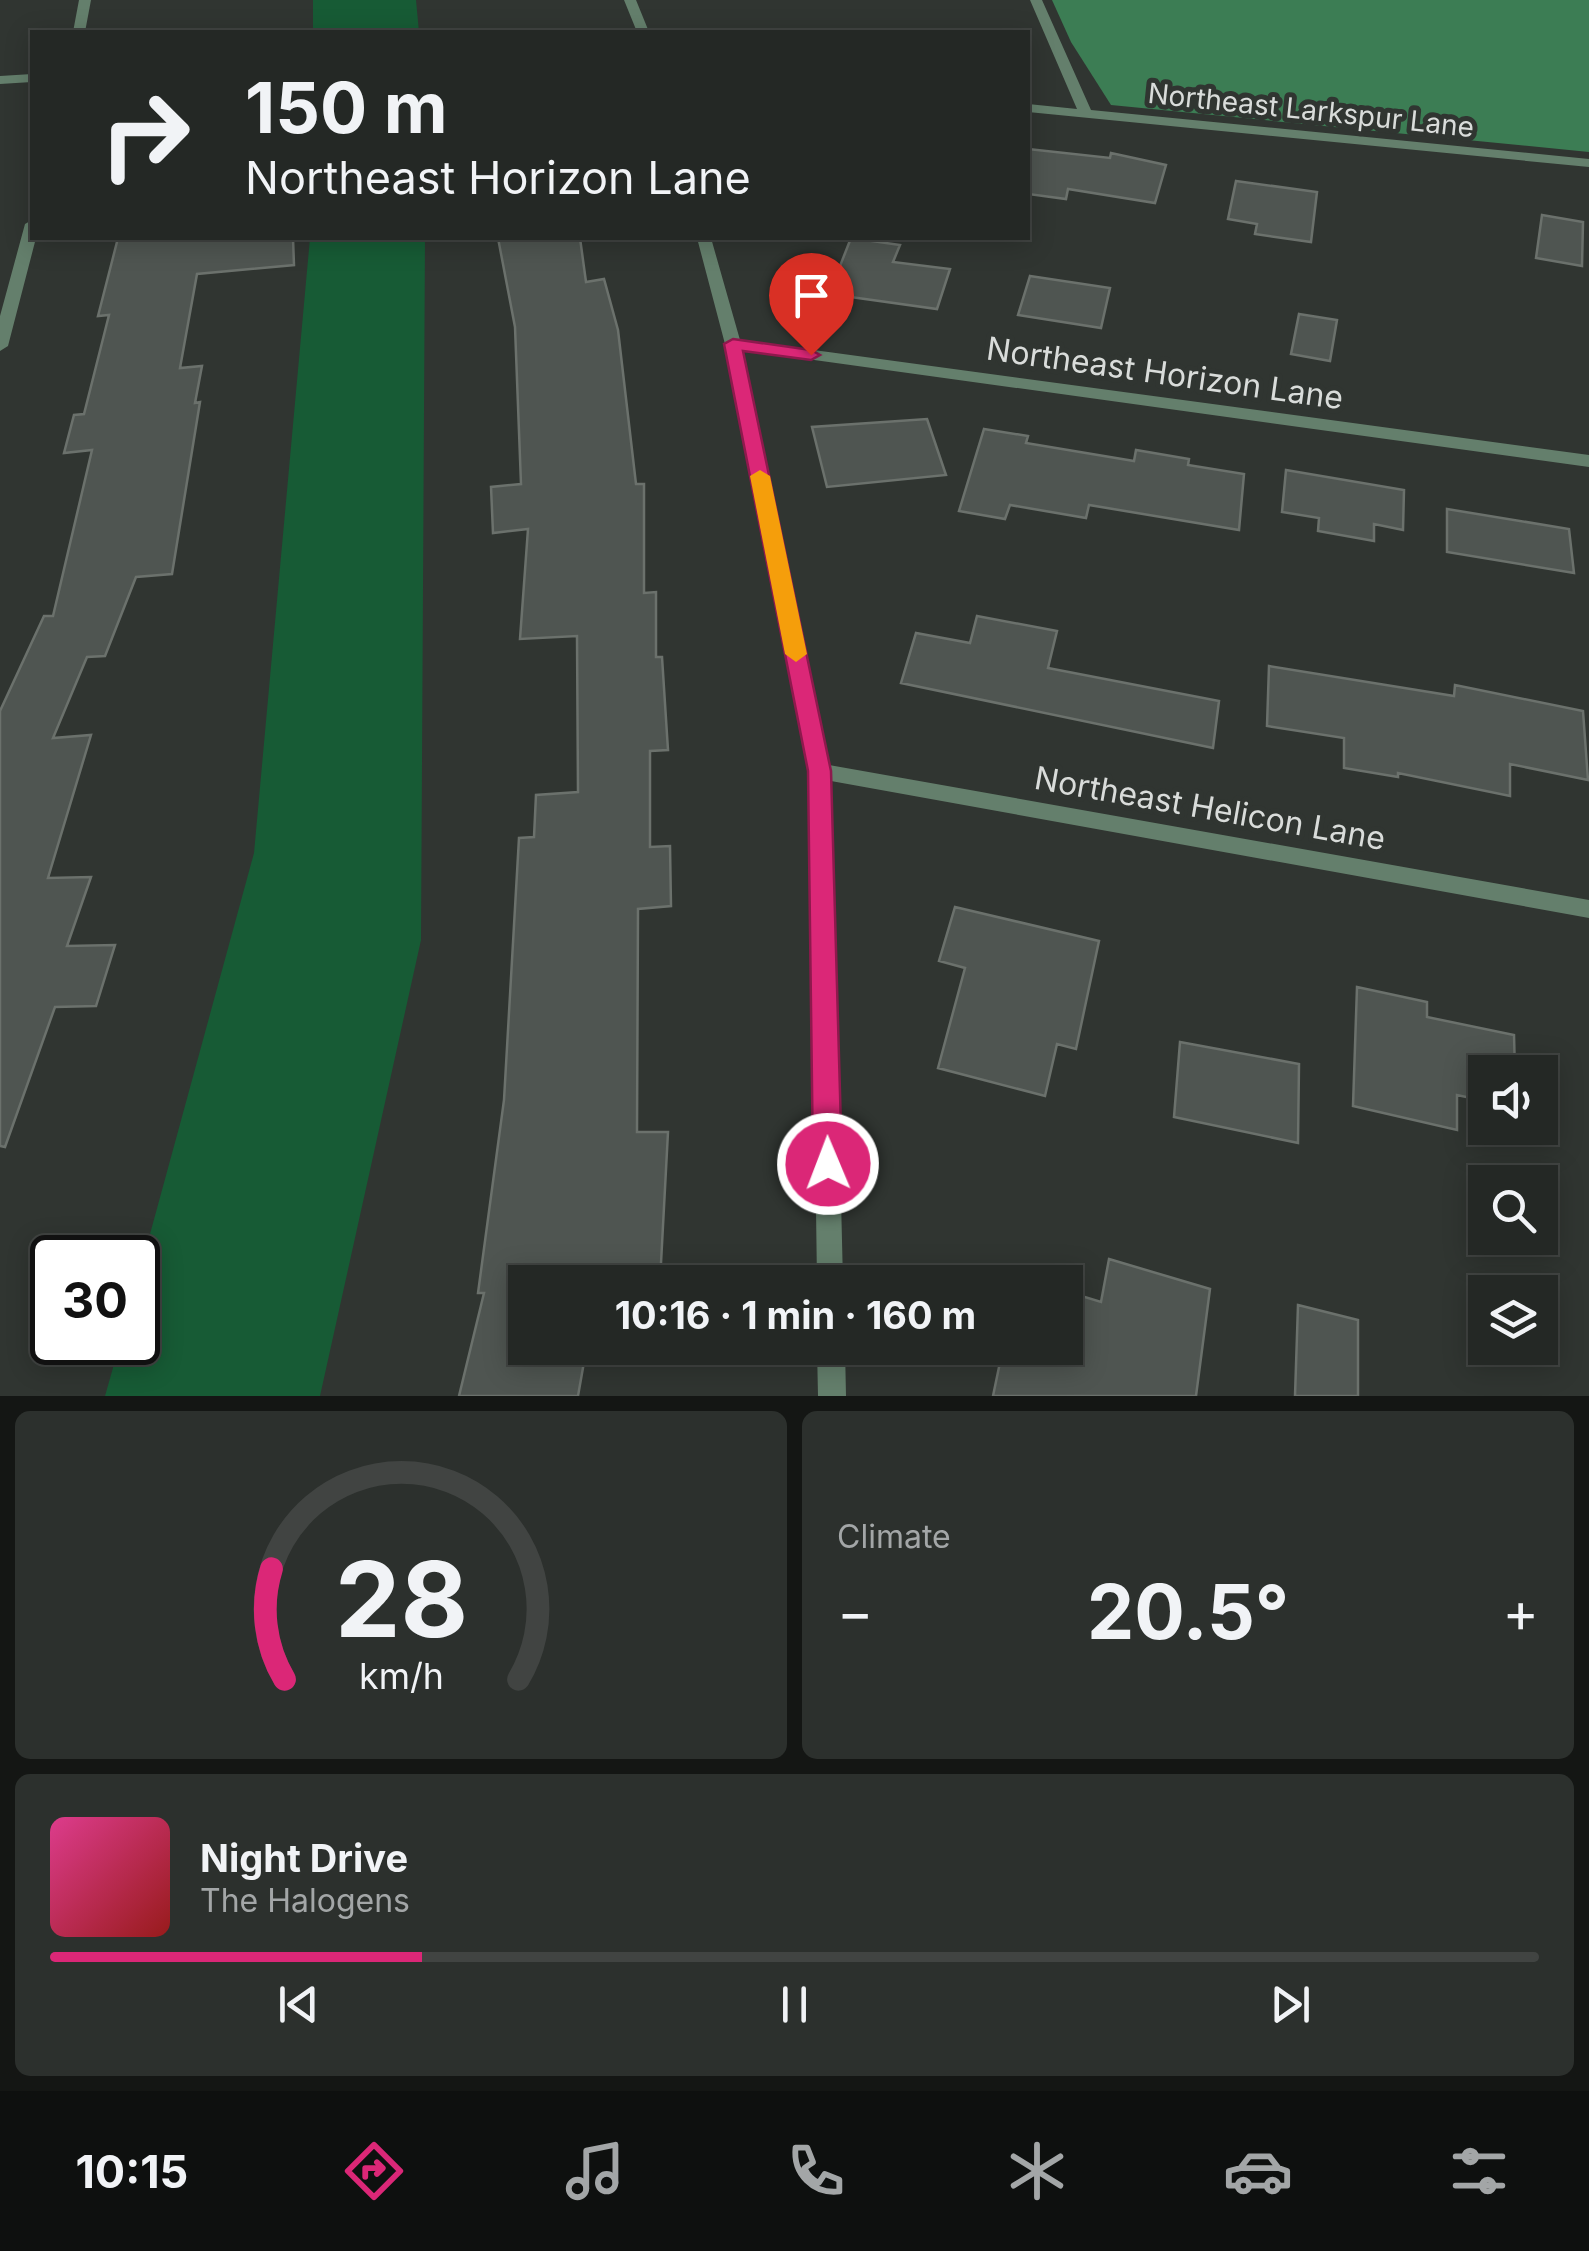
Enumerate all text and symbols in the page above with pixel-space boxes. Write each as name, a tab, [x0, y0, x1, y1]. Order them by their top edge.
text: 150 m	[245, 65, 448, 150]
icon: right	[80, 70, 210, 200]
street label: Northeast Larkspur Lane	[1146, 76, 1476, 144]
text: Northeast Horizon Lane	[245, 150, 751, 205]
pin	[769, 253, 854, 356]
icon: arrive	[784, 268, 839, 323]
street label: Northeast Horizon Lane	[984, 329, 1346, 417]
street label: Northeast Helicon Lane	[1032, 758, 1388, 858]
map controls	[1468, 1055, 1558, 1365]
button: sound	[1468, 1055, 1558, 1145]
position arrow	[776, 1112, 880, 1216]
button: search	[1468, 1165, 1558, 1255]
speed limit sign: 30	[30, 1235, 160, 1365]
button: layers	[1468, 1275, 1558, 1365]
text: 10:16 · 1 min · 160 m	[615, 1292, 976, 1338]
text: Climate	[837, 1517, 951, 1556]
text: 28	[334, 1536, 468, 1662]
text: 20.5°	[1087, 1566, 1289, 1657]
text: −	[837, 1579, 873, 1645]
text: +	[1503, 1579, 1539, 1645]
text: km/h	[359, 1654, 443, 1698]
text: Night Drive	[200, 1835, 408, 1881]
text: The Halogens	[200, 1881, 410, 1920]
icon: previous	[271, 1977, 326, 2032]
icon: pause	[767, 1977, 822, 2032]
icon: next	[1263, 1977, 1318, 2032]
icon: directions	[339, 2136, 409, 2206]
icon: music	[560, 2136, 630, 2206]
icon: phone	[781, 2136, 851, 2206]
icon: climate	[1002, 2136, 1072, 2206]
icon: car	[1223, 2136, 1293, 2206]
icon: filters	[1444, 2136, 1514, 2206]
text: 10:15	[75, 2144, 188, 2199]

